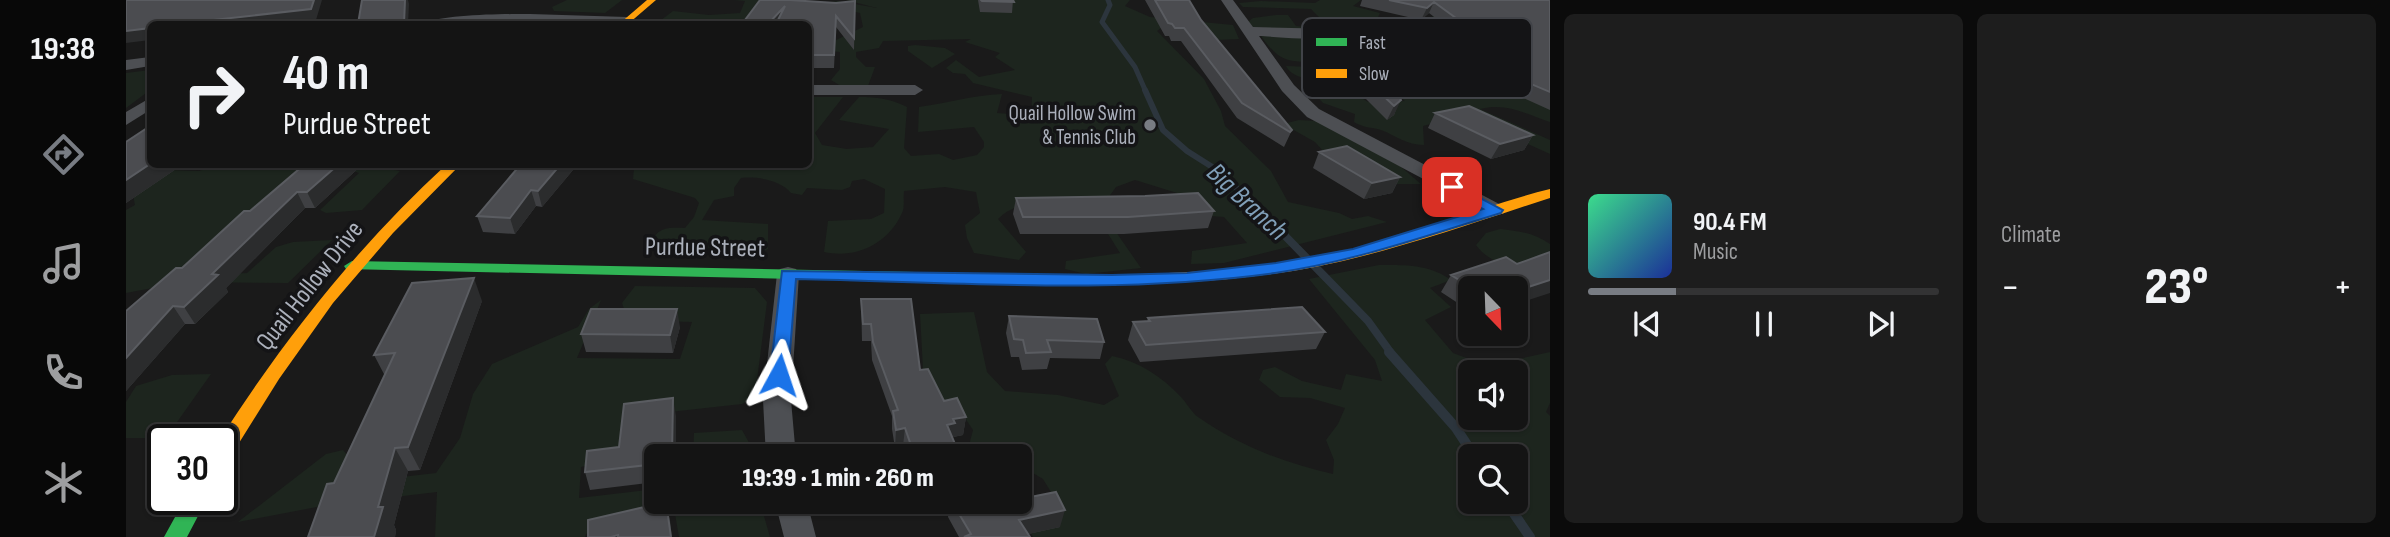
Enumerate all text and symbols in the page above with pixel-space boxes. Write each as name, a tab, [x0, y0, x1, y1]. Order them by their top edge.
legend	[1302, 18, 1532, 98]
text: 19:38	[31, 30, 95, 69]
text: Fast	[1359, 32, 1386, 55]
text: 40 m	[283, 45, 369, 104]
icon: right	[168, 49, 259, 140]
text: Slow	[1359, 63, 1389, 86]
place label: Quail Hollow Swim & Tennis Club	[1009, 101, 1136, 150]
text: Purdue Street	[283, 105, 431, 144]
marker: Quail Hollow Swim & Tennis Club	[1142, 117, 1158, 133]
icon: directions	[39, 130, 88, 179]
water label: Big Branch	[1200, 156, 1294, 248]
pin	[1422, 157, 1482, 217]
icon: arrive	[1433, 168, 1471, 206]
text: 90.4 FM	[1693, 207, 1767, 238]
street label: Quail Hollow Drive	[250, 215, 370, 357]
text: Climate	[2001, 221, 2061, 249]
street label: Purdue Street	[645, 231, 765, 265]
text: Music	[1693, 238, 1738, 266]
icon: music	[39, 239, 88, 288]
text: 23°	[2144, 256, 2209, 319]
text: −	[2001, 265, 2020, 310]
text: +	[2333, 265, 2352, 310]
north arrow	[1458, 276, 1528, 346]
map controls	[1458, 276, 1528, 514]
icon: previous	[1628, 305, 1666, 343]
icon: pause	[1745, 305, 1783, 343]
icon: next	[1862, 305, 1900, 343]
position arrow	[742, 338, 816, 412]
icon: phone	[39, 348, 88, 397]
button: sound	[1458, 360, 1528, 430]
speed limit sign: 30	[147, 424, 238, 515]
button: search	[1458, 444, 1528, 514]
icon: climate	[39, 458, 88, 507]
text: 19:39 · 1 min · 260 m	[742, 463, 934, 494]

